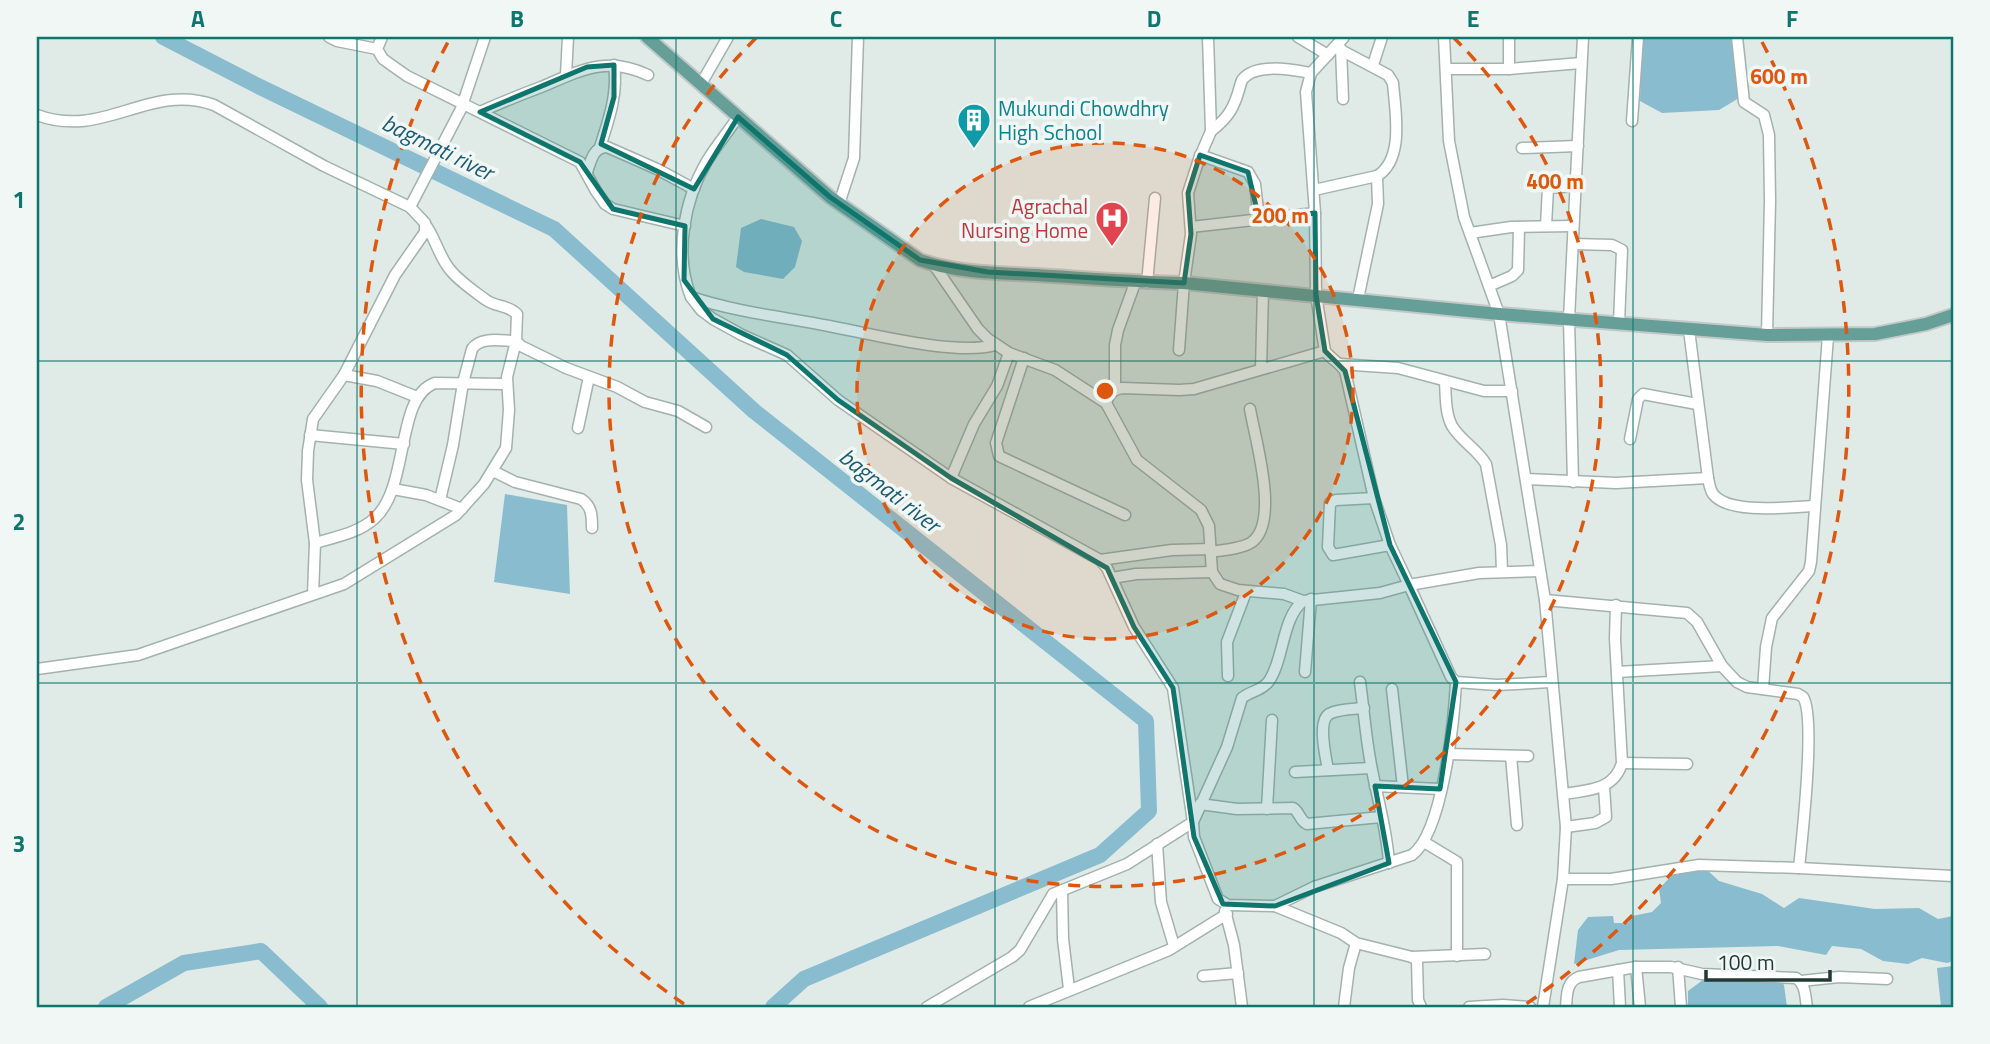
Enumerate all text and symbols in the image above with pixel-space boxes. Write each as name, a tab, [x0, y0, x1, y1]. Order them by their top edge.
text: A	[191, 1, 205, 36]
text: B	[510, 1, 524, 36]
text: C	[830, 1, 842, 36]
text: D	[1147, 1, 1161, 36]
text: E	[1467, 1, 1479, 36]
text: F	[1786, 1, 1798, 36]
text: 600 m	[1750, 60, 1808, 92]
place label: Mukundi Chowdhry High School	[998, 92, 1169, 148]
building icon: Mukundi Chowdhry High School	[955, 101, 993, 150]
water label: bagmati river	[376, 105, 502, 190]
text: 400 m	[1526, 165, 1584, 197]
text: 1	[13, 182, 25, 217]
place label: Agrachal Nursing Home	[961, 190, 1088, 246]
hospital icon: Agrachal Nursing Home	[1093, 199, 1131, 248]
text: 200 m	[1251, 199, 1309, 231]
centre of rings	[1093, 379, 1117, 403]
water label: bagmati river	[832, 439, 950, 542]
text: 2	[13, 504, 25, 539]
text: 3	[13, 826, 25, 861]
scale bar	[1706, 939, 1831, 983]
text: 100 m	[1717, 946, 1774, 978]

